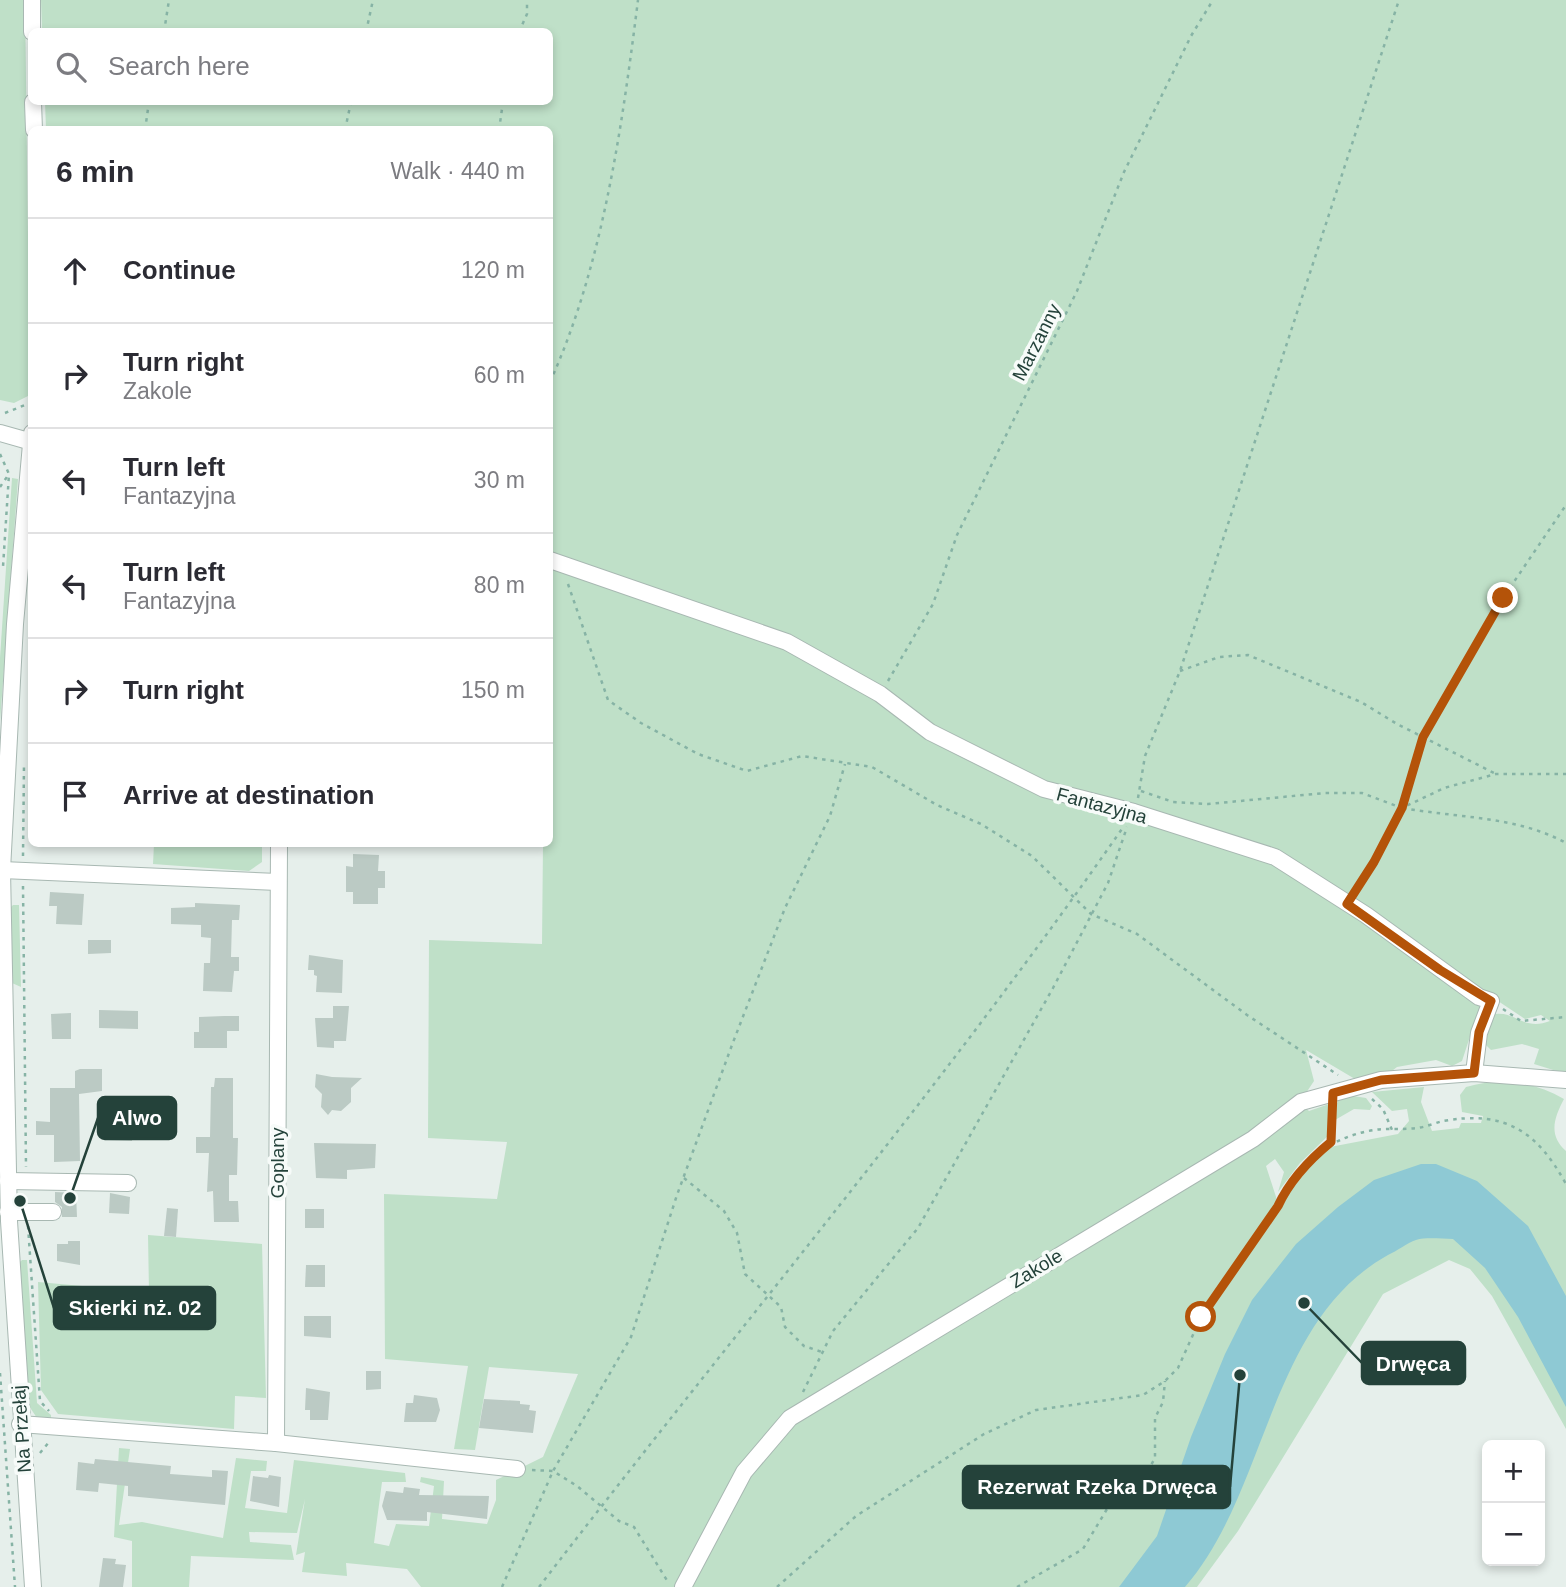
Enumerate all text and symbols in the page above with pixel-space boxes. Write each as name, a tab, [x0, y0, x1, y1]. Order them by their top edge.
search box	[28, 28, 553, 105]
icon: search	[52, 48, 90, 86]
text: Search here	[108, 51, 250, 81]
text: 6 min	[56, 155, 134, 188]
text: Walk · 440 m	[390, 158, 525, 184]
icon: ahead	[56, 252, 94, 290]
text: Continue	[123, 255, 236, 285]
text: 120 m	[461, 257, 525, 283]
street label: Marzanny	[1008, 300, 1065, 384]
text: Turn right	[123, 347, 244, 377]
icon: right	[56, 357, 94, 395]
text: 60 m	[474, 362, 525, 388]
text: Zakole	[123, 378, 192, 404]
text: Turn left	[123, 452, 225, 482]
icon: left	[56, 462, 94, 500]
text: 30 m	[474, 467, 525, 493]
text: Fantazyjna	[123, 483, 236, 509]
text: Turn left	[123, 557, 225, 587]
icon: left	[56, 567, 94, 605]
text: 80 m	[474, 572, 525, 598]
route end	[1487, 582, 1518, 613]
text: Fantazyjna	[123, 588, 236, 614]
icon: right	[56, 672, 94, 710]
text: Turn right	[123, 675, 244, 705]
text: 150 m	[461, 677, 525, 703]
icon: arrive	[56, 777, 94, 815]
text: Arrive at destination	[123, 780, 374, 810]
street label: Fantazyjna	[1054, 783, 1150, 828]
callout: Alwo	[98, 1097, 176, 1139]
text: Alwo	[112, 1106, 162, 1129]
street label: Goplany	[267, 1127, 288, 1198]
street label: Zakole	[1006, 1245, 1066, 1292]
callout: Skierki nż. 02	[54, 1287, 215, 1329]
text: Skierki nż. 02	[68, 1296, 202, 1319]
route start	[1185, 1301, 1216, 1332]
callout: Drwęca	[1362, 1342, 1465, 1384]
text: Drwęca	[1376, 1352, 1451, 1375]
street label: Na Przełaj	[8, 1385, 35, 1473]
map controls	[1482, 1440, 1545, 1566]
button: +	[1482, 1440, 1545, 1503]
callout: Rezerwat Rzeka Drwęca	[963, 1466, 1230, 1508]
text: Rezerwat Rzeka Drwęca	[977, 1475, 1217, 1498]
button: −	[1482, 1503, 1545, 1566]

